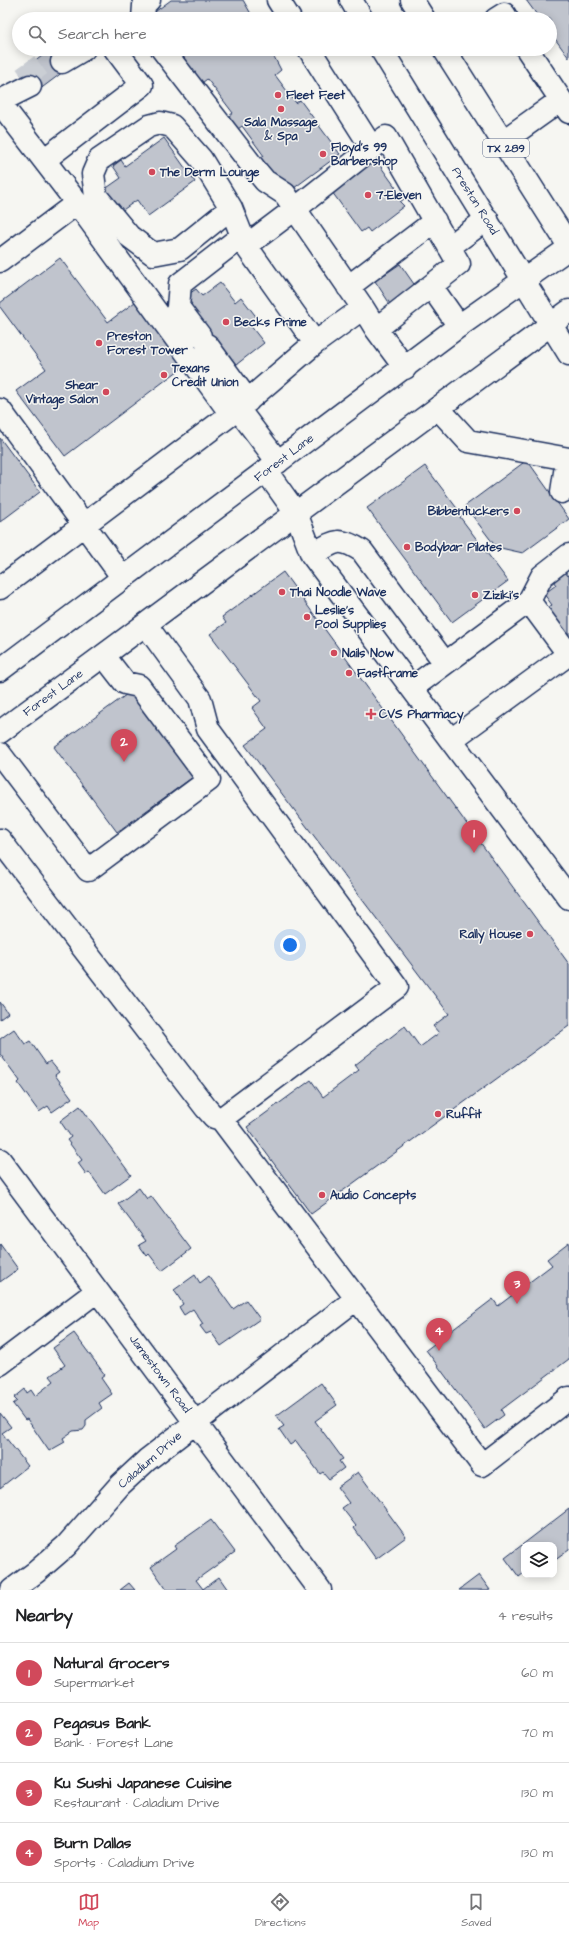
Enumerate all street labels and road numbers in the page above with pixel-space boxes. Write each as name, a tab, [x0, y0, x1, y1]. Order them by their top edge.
road number: TX 289	[483, 139, 529, 157]
street label: Preston Road	[447, 164, 503, 238]
street label: Forest Lane	[251, 430, 318, 486]
street label: Forest Lane	[19, 665, 87, 721]
street label: Jamestown Road	[125, 1331, 195, 1417]
street label: Caladium Drive	[114, 1427, 186, 1493]

